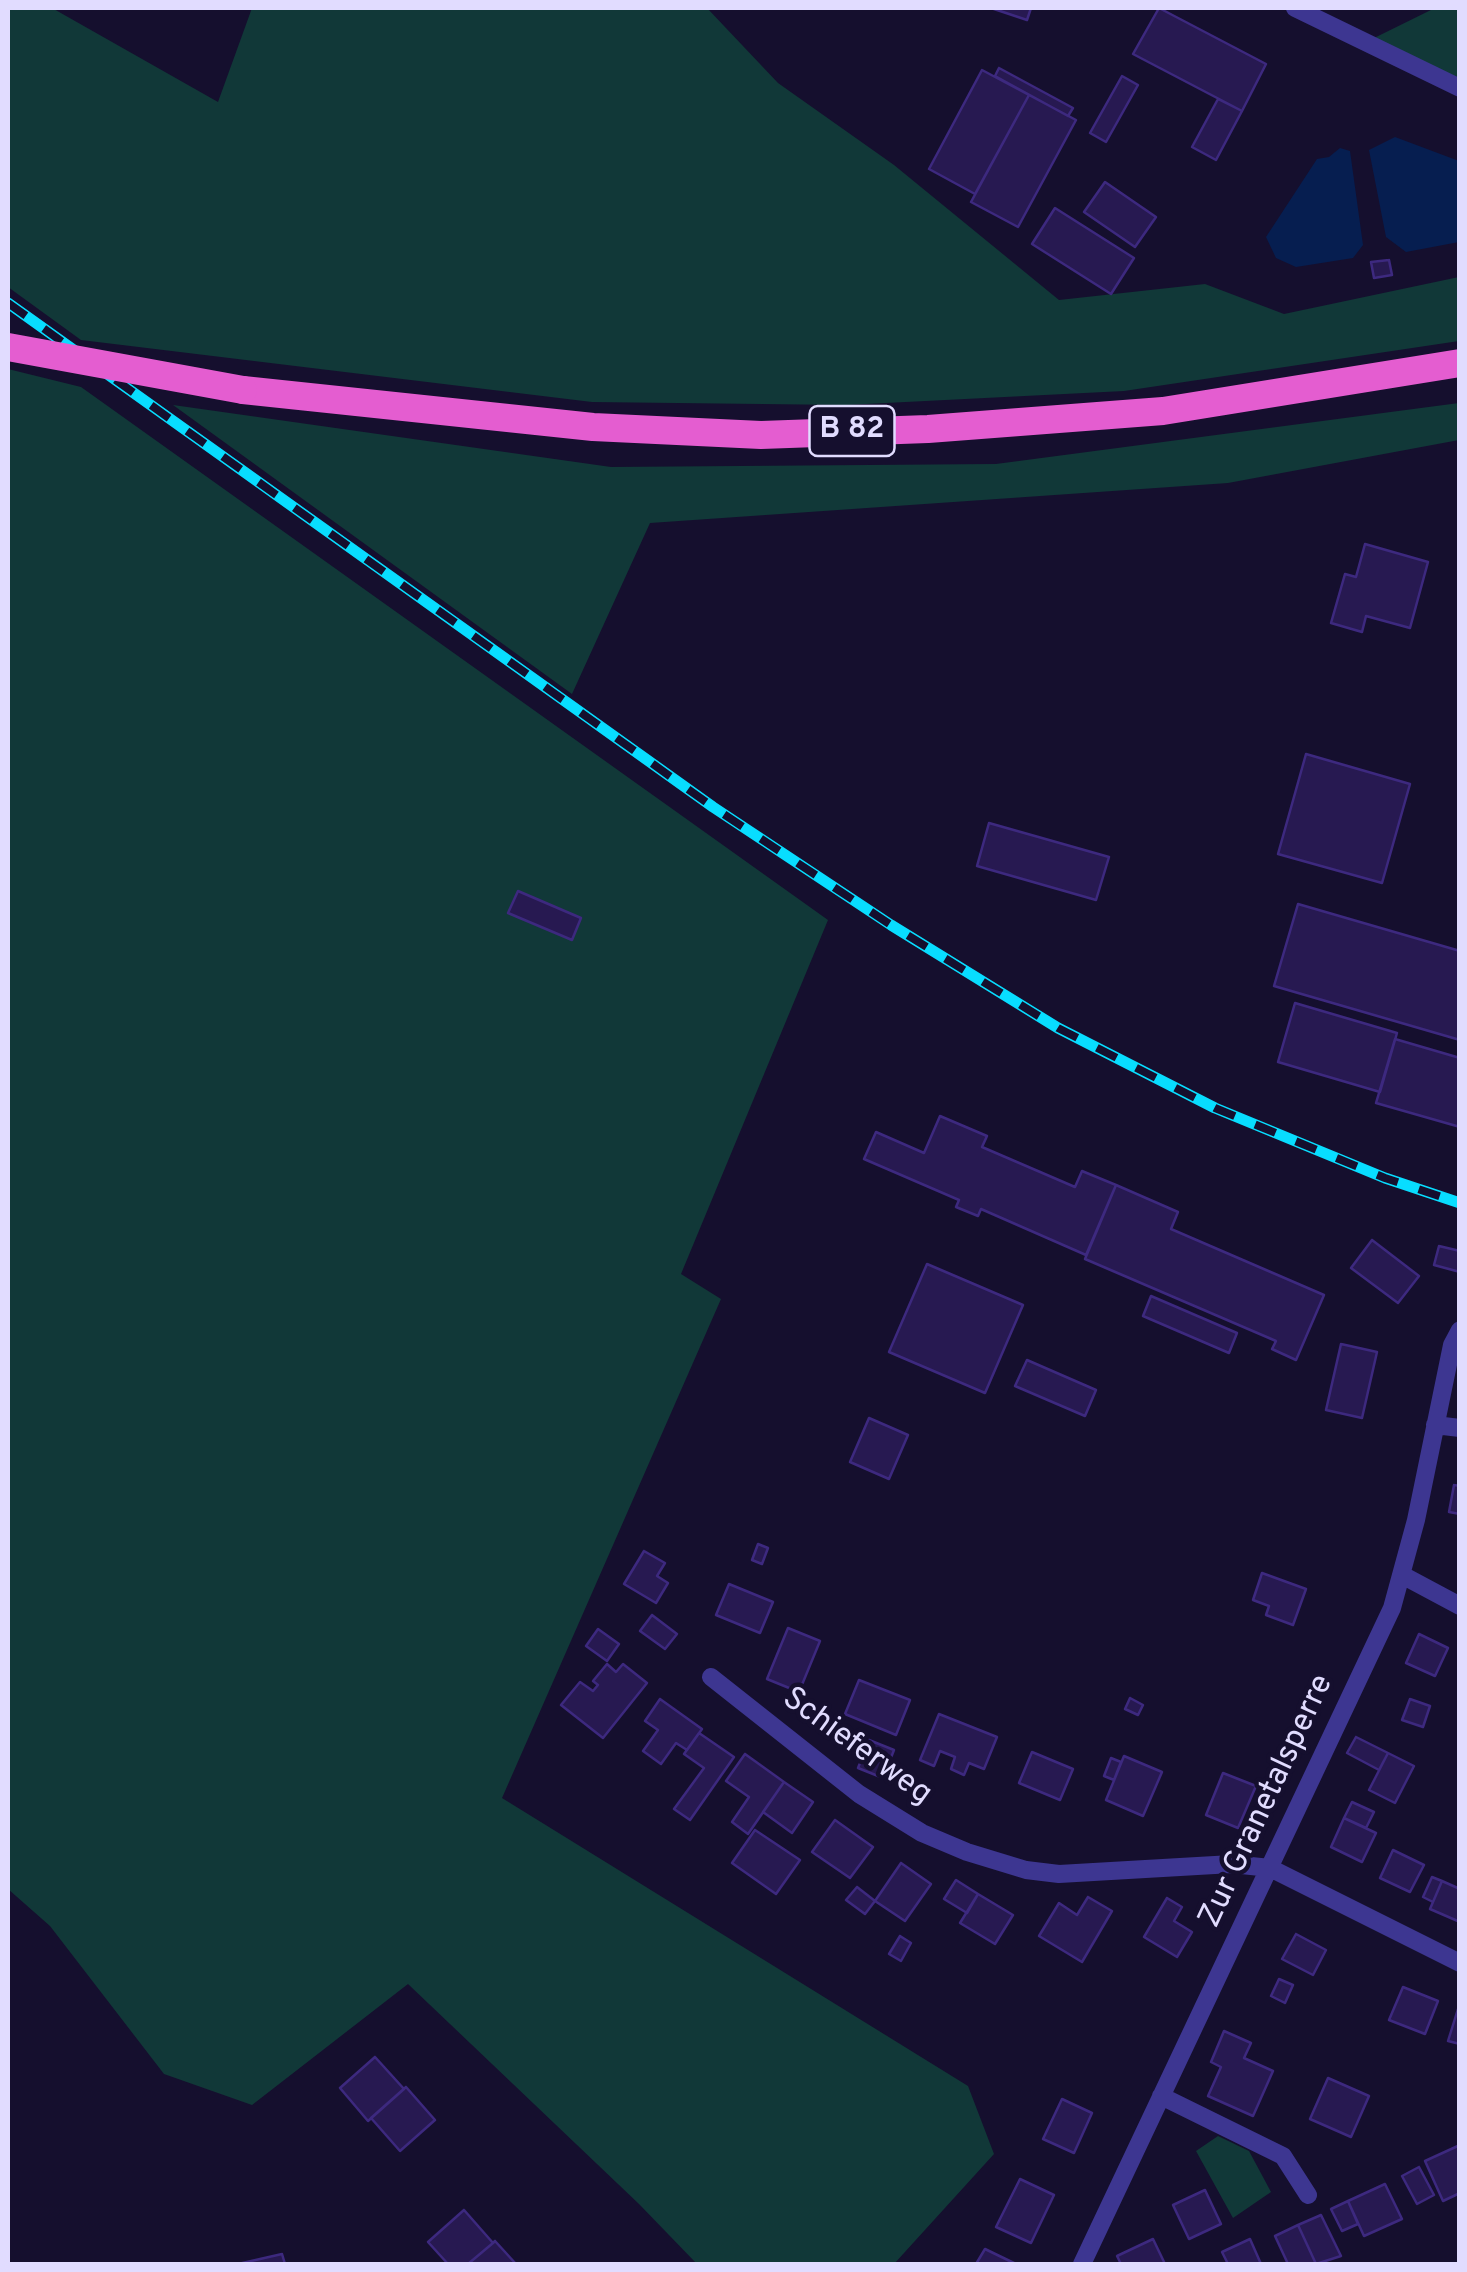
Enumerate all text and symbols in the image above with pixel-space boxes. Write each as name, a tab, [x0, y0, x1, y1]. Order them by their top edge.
road number: B 82	[810, 406, 894, 456]
street label: Zur Granetalsperre	[1193, 1669, 1343, 1935]
street label: Schieferweg	[774, 1681, 938, 1815]

